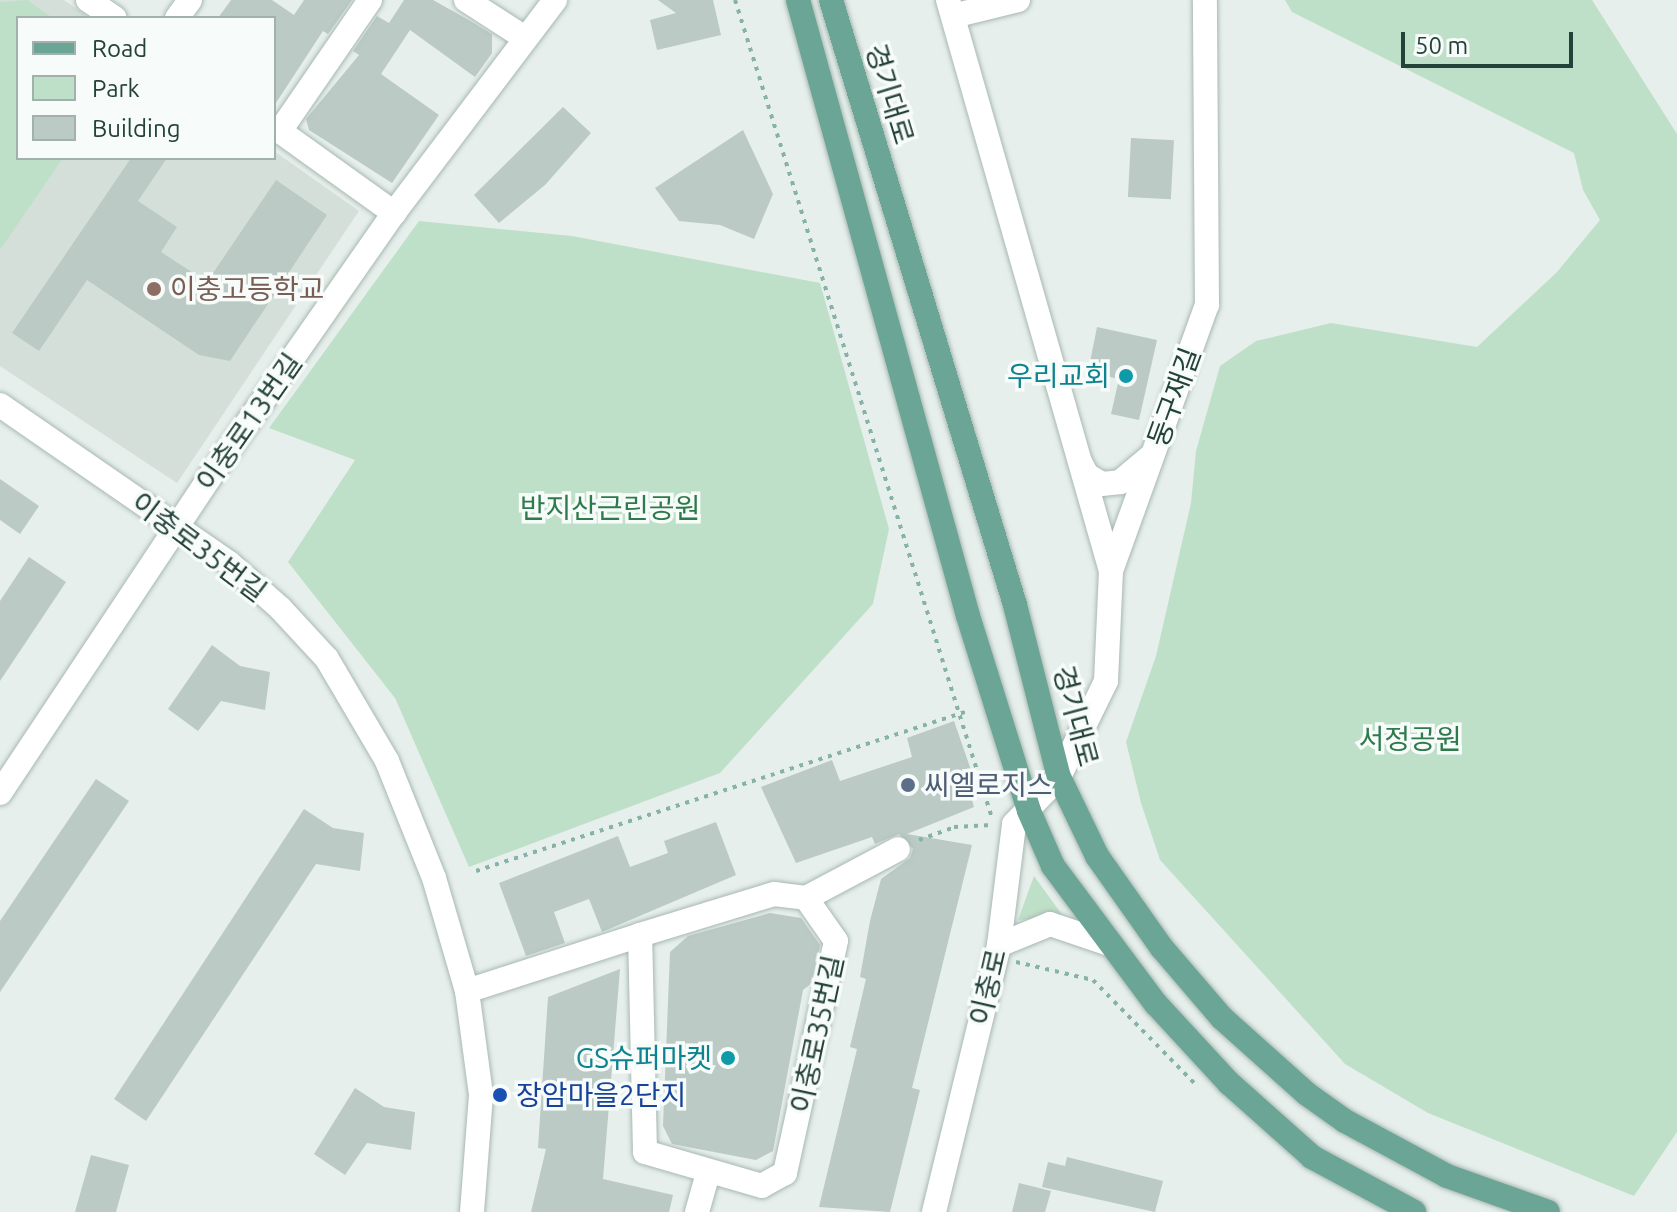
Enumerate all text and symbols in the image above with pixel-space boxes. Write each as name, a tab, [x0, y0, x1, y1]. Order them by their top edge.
legend	[16, 16, 276, 160]
scale bar	[1405, 16, 1577, 66]
text: 50 m	[1415, 32, 1468, 59]
text: Road	[92, 35, 147, 62]
street label: 경기대로	[859, 40, 921, 148]
text: Park	[92, 75, 140, 102]
text: Building	[92, 115, 180, 142]
place label: 이충고등학교	[170, 272, 325, 306]
marker: 이충고등학교	[145, 280, 163, 298]
street label: 둥구재길	[1141, 343, 1207, 451]
street label: 이충로13번길	[189, 347, 309, 497]
place label: 우리교회	[1007, 359, 1110, 393]
marker: 우리교회	[1117, 367, 1135, 385]
street label: 이충로35번길	[125, 485, 273, 609]
park label: 반지산근린공원	[520, 491, 700, 525]
street label: 경기대로	[1046, 662, 1106, 770]
park label: 서정공원	[1358, 722, 1462, 756]
place label: 씨엘로지스	[924, 768, 1053, 802]
marker: 씨엘로지스	[899, 776, 917, 794]
street label: 이충로	[963, 946, 1013, 1028]
street label: 이충로35번길	[784, 952, 850, 1116]
place label: GS슈퍼마켓	[576, 1041, 712, 1075]
marker: GS슈퍼마켓	[719, 1049, 737, 1067]
place label: 장암마을2단지	[516, 1078, 686, 1112]
marker: 장암마을2단지	[491, 1086, 509, 1104]

